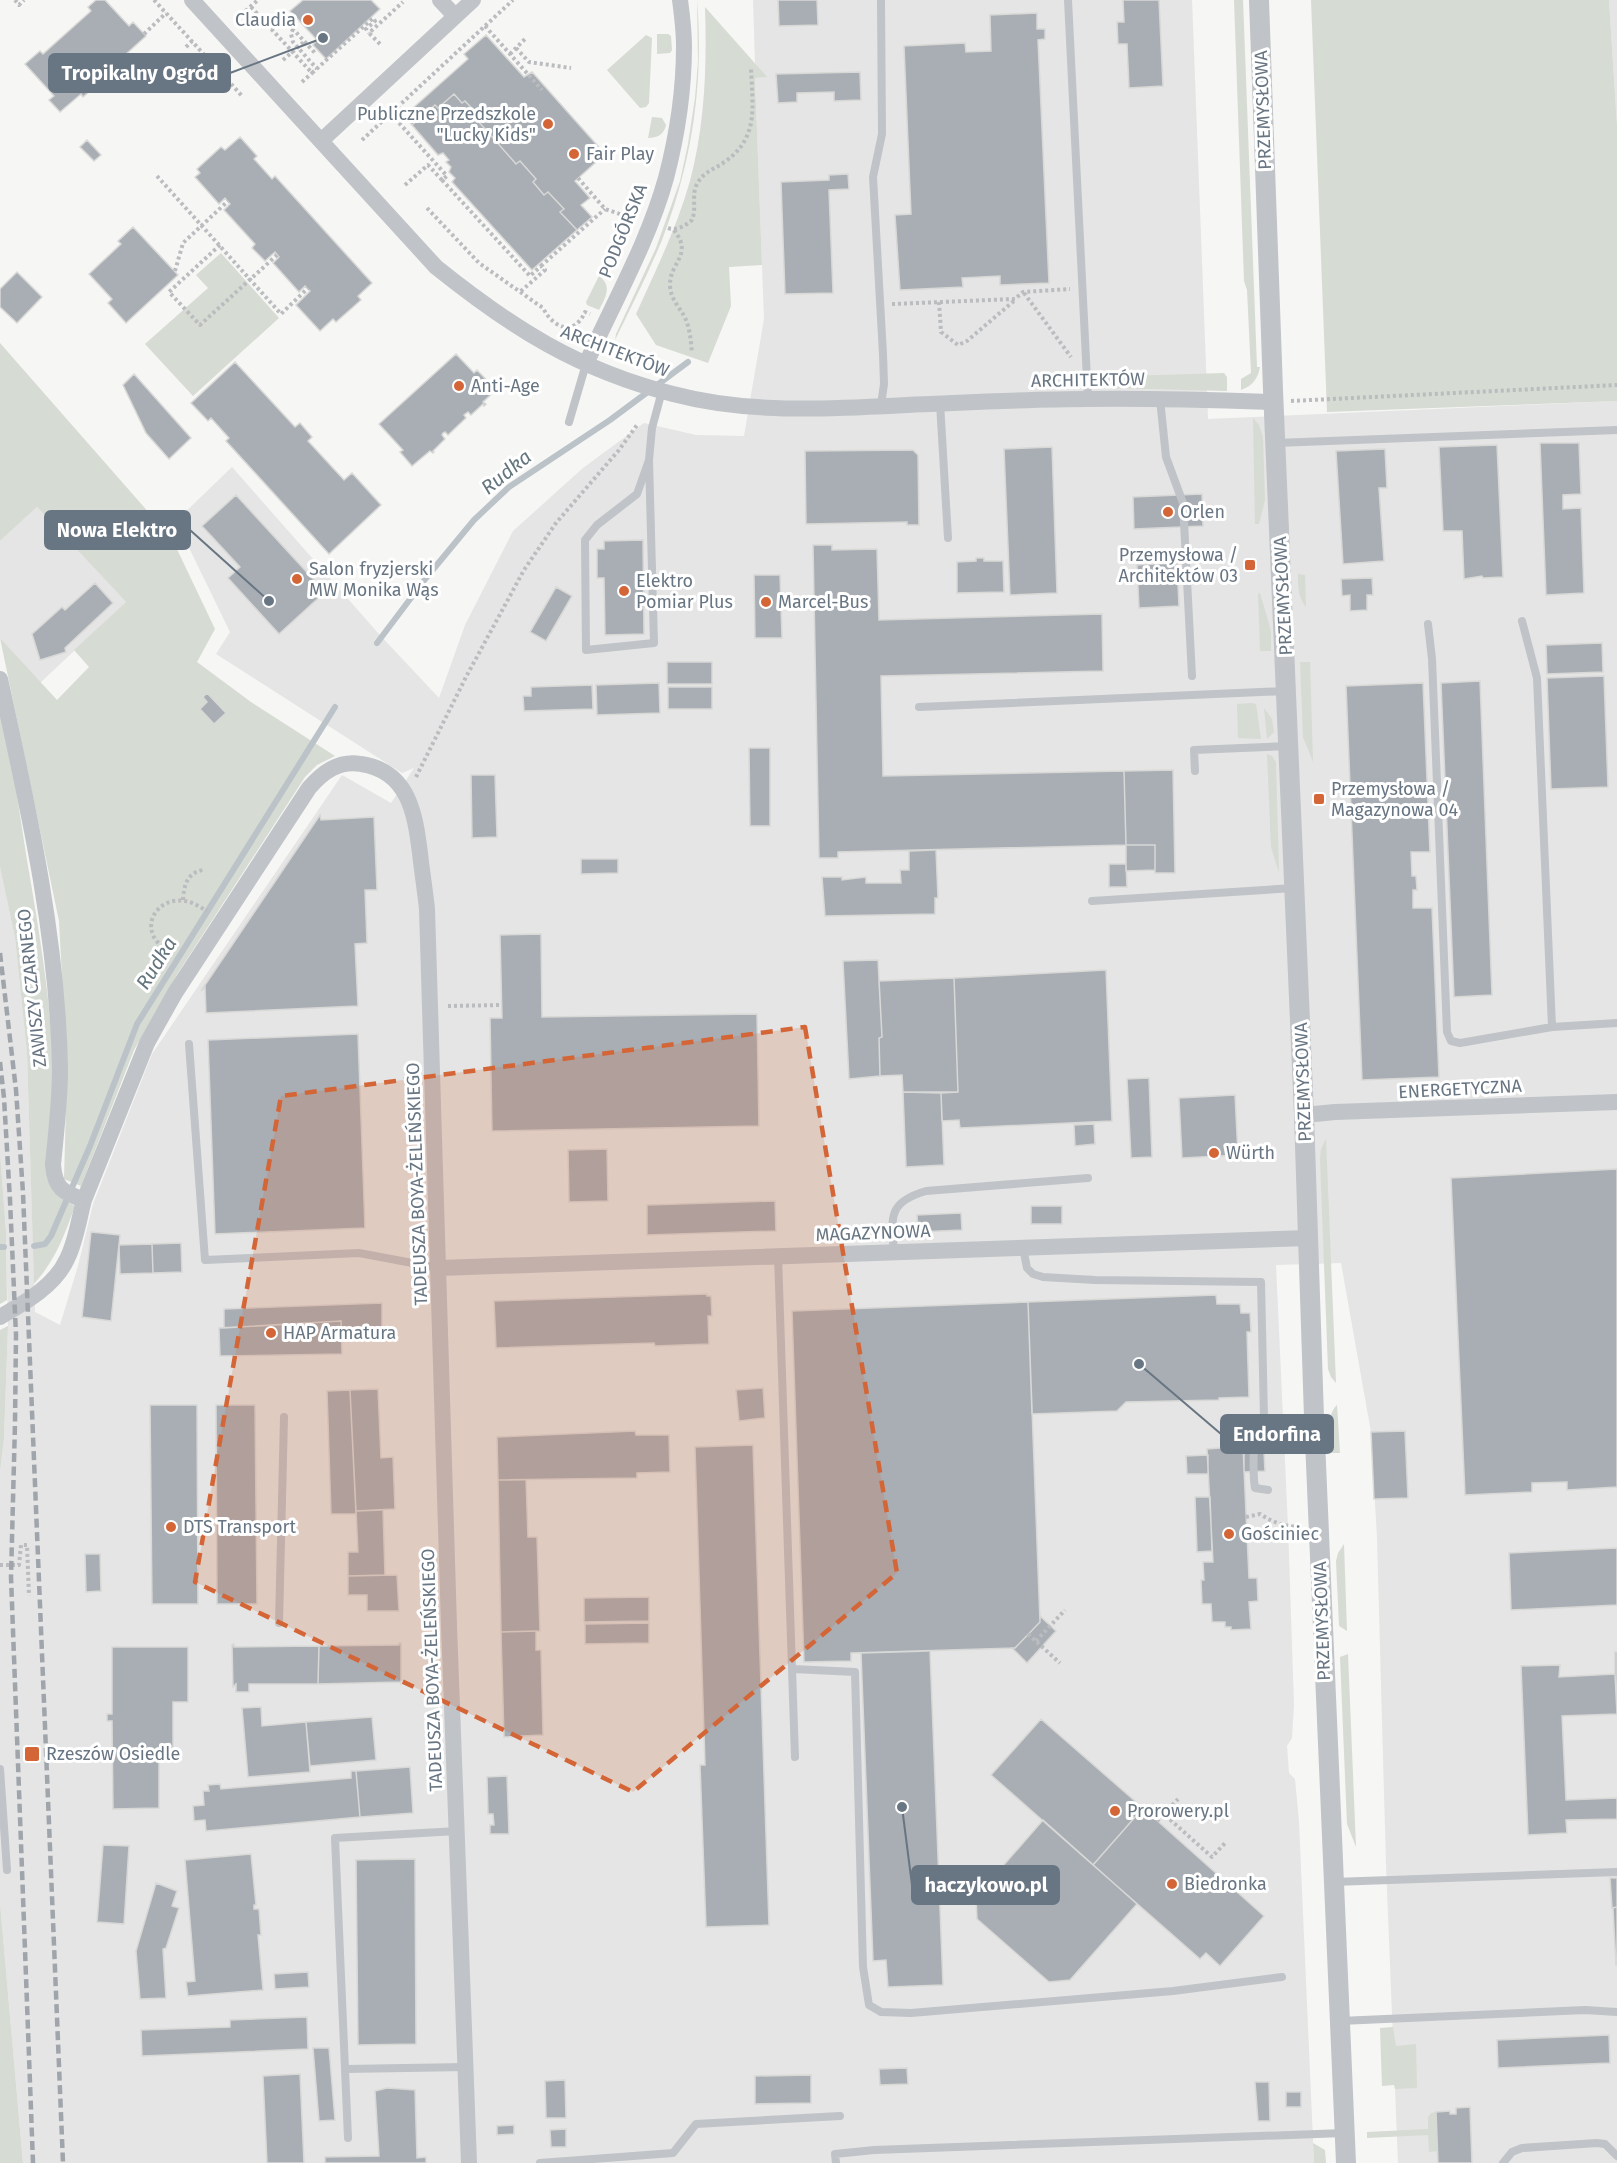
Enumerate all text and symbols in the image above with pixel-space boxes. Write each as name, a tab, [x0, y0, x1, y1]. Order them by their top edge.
place label: Claudia	[235, 9, 296, 31]
marker: Claudia	[301, 13, 315, 27]
street label: PRZEMYSŁOWA	[1250, 49, 1276, 170]
callout: Tropikalny Ogród	[49, 54, 230, 92]
text: Tropikalny Ogród	[62, 61, 218, 85]
place label: Publiczne Przedszkole "Lucky Kids"	[357, 103, 536, 146]
marker: Publiczne Przedszkole "Lucky Kids"	[541, 117, 555, 131]
place label: Fair Play	[586, 143, 654, 165]
marker: Fair Play	[567, 147, 581, 161]
street label: PODGÓRSKA	[594, 180, 652, 281]
street label: ARCHITEKTÓW	[558, 320, 672, 382]
street label: ARCHITEKTÓW	[1031, 368, 1145, 392]
place label: Anti-Age	[471, 375, 540, 397]
marker: Anti-Age	[452, 379, 466, 393]
water label: Rudka	[476, 445, 536, 499]
place label: Orlen	[1180, 501, 1225, 523]
marker: Orlen	[1161, 505, 1175, 519]
callout: Nowa Elektro	[45, 511, 190, 549]
text: Nowa Elektro	[57, 518, 178, 542]
street label: PRZEMYSŁOWA	[1269, 535, 1297, 656]
place label: Przemysłowa / Architektów 03	[1119, 544, 1238, 587]
place label: Salon fryzjerski MW Monika Wąs	[309, 558, 439, 601]
marker: Przemysłowa / Architektów 03	[1243, 558, 1257, 572]
place label: Elektro Pomiar Plus	[636, 570, 733, 613]
marker: Salon fryzjerski MW Monika Wąs	[290, 572, 304, 586]
marker: Elektro Pomiar Plus	[617, 584, 631, 598]
place label: Marcel-Bus	[778, 591, 868, 613]
marker: Marcel-Bus	[759, 595, 773, 609]
place label: Przemysłowa / Magazynowa 04	[1331, 778, 1459, 821]
marker: Przemysłowa / Magazynowa 04	[1312, 792, 1326, 806]
street label: ZAWISZY CZARNEGO	[13, 908, 51, 1068]
water label: Rudka	[131, 932, 181, 994]
street label: PRZEMYSŁOWA	[1290, 1021, 1316, 1142]
street label: TADEUSZA BOYA-ŻELEŃSKIEGO	[401, 1062, 432, 1306]
street label: ENERGETYCZNA	[1398, 1075, 1523, 1103]
place label: Würth	[1226, 1142, 1275, 1164]
marker: Würth	[1207, 1146, 1221, 1160]
street label: MAGAZYNOWA	[815, 1220, 932, 1246]
place label: HAP Armatura	[283, 1322, 396, 1344]
marker: HAP Armatura	[264, 1326, 278, 1340]
callout: Endorfina	[1221, 1415, 1333, 1453]
text: Endorfina	[1233, 1422, 1321, 1446]
place label: DTS Transport	[183, 1516, 296, 1538]
marker: DTS Transport	[164, 1520, 178, 1534]
place label: Gościniec	[1241, 1523, 1319, 1545]
marker: Gościniec	[1222, 1527, 1236, 1541]
street label: TADEUSZA BOYA-ŻELEŃSKIEGO	[416, 1548, 447, 1792]
street label: PRZEMYSŁOWA	[1309, 1560, 1335, 1681]
place label: Rzeszów Osiedle	[46, 1743, 180, 1765]
marker: Rzeszów Osiedle	[23, 1745, 41, 1763]
place label: Prorowery.pl	[1127, 1800, 1229, 1822]
marker: Prorowery.pl	[1108, 1804, 1122, 1818]
callout: haczykowo.pl	[912, 1866, 1059, 1904]
text: haczykowo.pl	[924, 1873, 1048, 1897]
place label: Biedronka	[1184, 1873, 1267, 1895]
marker: Biedronka	[1165, 1877, 1179, 1891]

